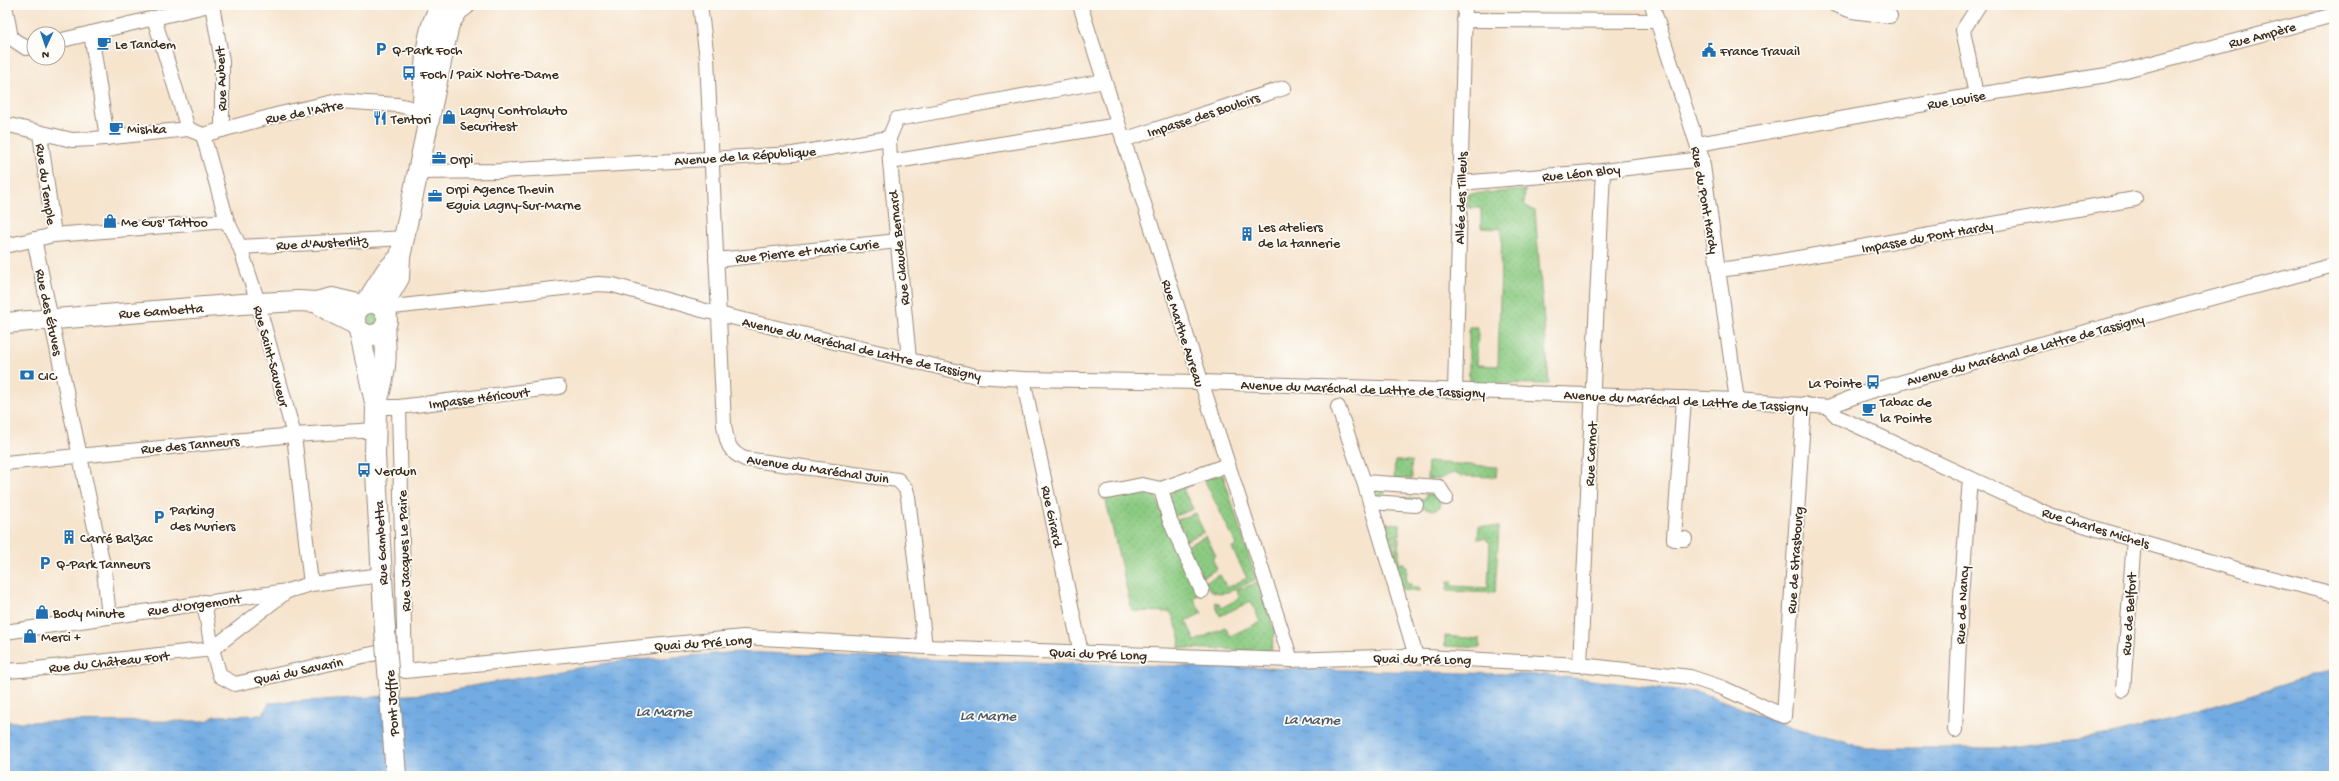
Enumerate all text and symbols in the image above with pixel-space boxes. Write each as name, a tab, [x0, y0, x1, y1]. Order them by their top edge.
street label: Rue Ampère	[2227, 19, 2299, 54]
north arrow	[26, 26, 66, 66]
cafe icon: Le Tandem	[96, 35, 112, 51]
place label: Le Tandem	[115, 37, 176, 54]
parking icon: Q-Park Foch	[373, 41, 389, 57]
public building icon: France Travail	[1701, 42, 1717, 58]
place label: Q-Park Foch	[392, 43, 463, 60]
place label: France Travail	[1719, 44, 1800, 61]
street label: Rue Aubert	[213, 45, 232, 111]
text: N	[42, 48, 49, 60]
bus stop icon: Foch / Paix Notre-Dame	[401, 65, 417, 81]
place label: Foch / Paix Notre-Dame	[419, 67, 559, 84]
street label: Rue Louise	[1926, 88, 1988, 115]
street label: Impasse des Bouloirs	[1145, 90, 1263, 143]
street label: Rue de l'Aître	[264, 97, 346, 129]
place label: Lagny Controlauto Securitest	[460, 103, 568, 136]
shop icon: Lagny Controlauto Securitest	[441, 109, 457, 125]
restaurant icon: Tentori	[372, 110, 388, 126]
place label: Tentori	[390, 112, 431, 129]
cafe icon: Mishka	[108, 120, 124, 136]
place label: Mishka	[127, 122, 168, 139]
street label: Rue du Temple	[30, 142, 59, 227]
street label: Avenue de la République	[674, 144, 817, 171]
street label: Rue du Pont Hardy	[1686, 145, 1721, 256]
office icon: Orpi	[431, 150, 447, 166]
street label: Allée des Tilleuls	[1452, 151, 1473, 245]
place label: Orpi	[450, 152, 473, 169]
street label: Rue Léon Bloy	[1541, 162, 1621, 187]
place label: Orpi Agence Thevin Eguia Lagny-Sur-Marne	[446, 182, 582, 215]
office icon: Orpi Agence Thevin Eguia Lagny-Sur-Marne	[427, 188, 443, 204]
street label: Rue Claude Bernard	[886, 188, 915, 306]
shop icon: Me Gus' Tattoo	[102, 213, 118, 229]
place label: Me Gus' Tattoo	[121, 215, 208, 232]
street label: Impasse du Pont Hardy	[1860, 218, 1995, 258]
place label: Les ateliers de la tannerie	[1258, 220, 1341, 253]
building icon: Les ateliers de la tannerie	[1239, 226, 1255, 242]
street label: Rue d'Austerlitz	[276, 234, 369, 255]
street label: Rue Pierre et Marie Curie	[734, 236, 881, 268]
street label: Rue des Étuves	[30, 268, 65, 358]
street label: Rue Marthe Aureau	[1156, 278, 1207, 390]
street label: Rue Gambetta	[118, 301, 205, 324]
street label: Rue Saint-Sauveur	[248, 304, 292, 410]
street label: Avenue du Maréchal de Lattre de Tassigny	[1905, 311, 2146, 391]
street label: Avenue du Maréchal de Lattre de Tassigny	[740, 315, 983, 386]
bank icon: CIC	[19, 367, 35, 383]
place label: CIC	[38, 369, 58, 386]
bus stop icon: La Pointe	[1865, 374, 1881, 390]
place label: La Pointe	[1808, 376, 1863, 393]
street label: Avenue du Maréchal de Lattre de Tassigny	[1240, 378, 1486, 403]
street label: Impasse Héricourt	[428, 385, 532, 414]
street label: Avenue du Maréchal de Lattre de Tassigny	[1563, 388, 1809, 417]
place label: Tabac de la Pointe	[1879, 395, 1933, 428]
cafe icon: Tabac de la Pointe	[1861, 401, 1877, 417]
street label: Rue Carnot	[1582, 420, 1603, 487]
street label: Rue des Tanneurs	[140, 434, 241, 459]
street label: Avenue du Maréchal Juin	[746, 452, 890, 489]
bus stop icon: Verdun	[356, 462, 372, 478]
place label: Verdun	[374, 464, 417, 481]
street label: Rue Girard	[1036, 484, 1066, 550]
street label: Rue Jacques Le Paire	[395, 489, 416, 612]
street label: Rue Gambetta	[372, 499, 393, 586]
place label: Parking des Muriers	[169, 503, 236, 536]
street label: Rue Charles Michels	[2039, 505, 2152, 554]
street label: Rue de Strasbourg	[1784, 506, 1809, 614]
parking icon: Parking des Muriers	[151, 509, 167, 525]
building icon: Carré Balzac	[61, 529, 77, 545]
place label: Carré Balzac	[80, 531, 154, 548]
parking icon: Q-Park Tanneurs	[37, 555, 53, 571]
place label: Q-Park Tanneurs	[56, 557, 151, 574]
street label: Rue de Nancy	[1953, 565, 1974, 645]
street label: Rue de Belfort	[2119, 571, 2142, 656]
street label: Rue d'Orgemont	[146, 591, 244, 621]
shop icon: Body Minute	[34, 604, 50, 620]
place label: Body Minute	[52, 606, 126, 623]
shop icon: Merci +	[22, 628, 38, 644]
place label: Merci +	[41, 630, 81, 647]
street label: Quai du Pré Long	[653, 633, 753, 656]
street label: Quai du Pré Long	[1048, 645, 1147, 666]
street label: Rue du Château Fort	[48, 649, 172, 678]
street label: Quai du Pré Long	[1373, 651, 1471, 670]
street label: Quai du Savarin	[252, 655, 345, 690]
street label: Pont Joffre	[383, 668, 404, 737]
water label: La Marne	[636, 704, 694, 723]
water label: La Marne	[960, 708, 1018, 727]
water label: La Marne	[1284, 712, 1342, 731]

